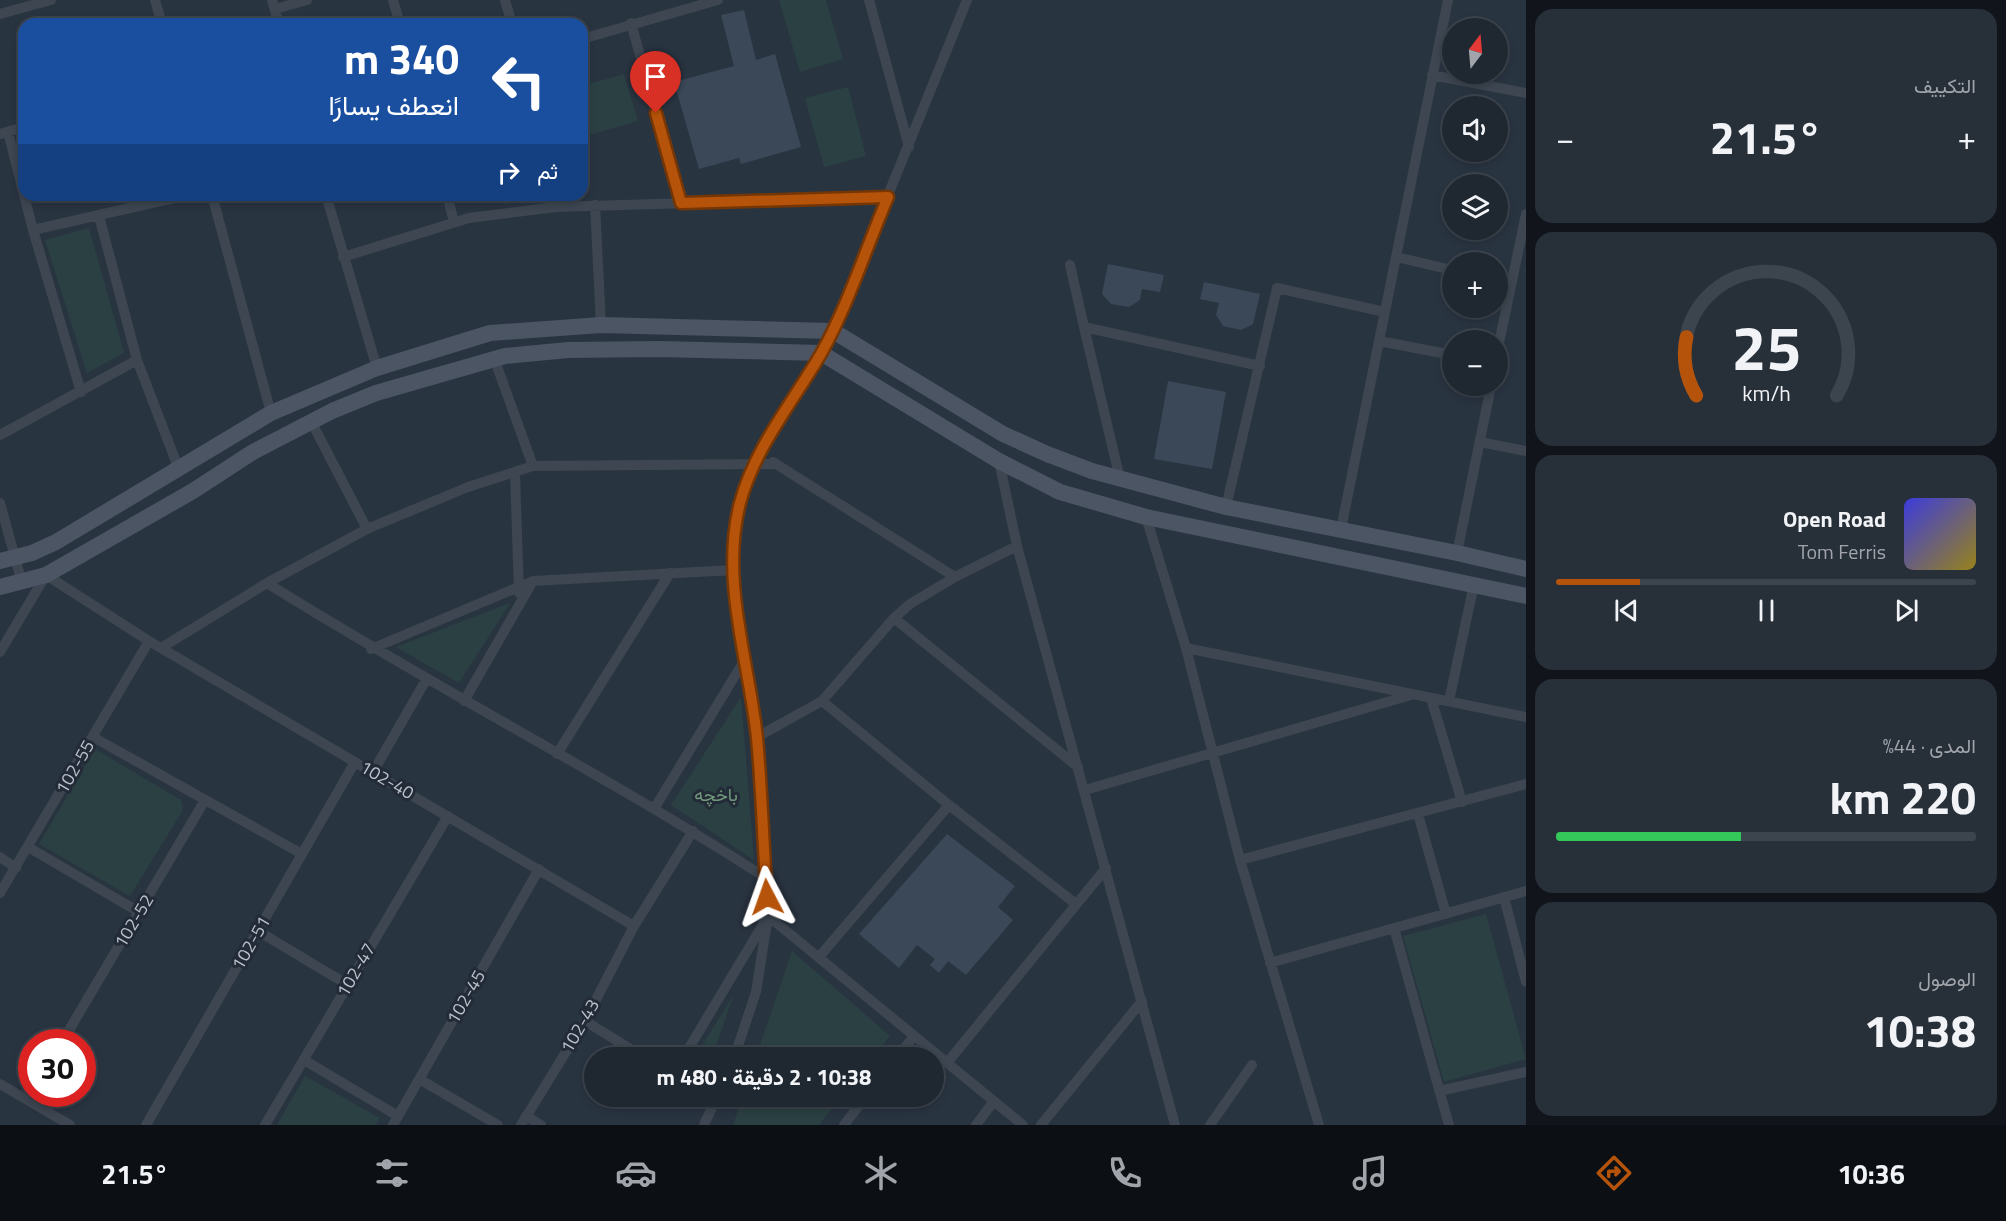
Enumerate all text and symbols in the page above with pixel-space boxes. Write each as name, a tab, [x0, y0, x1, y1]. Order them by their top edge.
north arrow	[1442, 18, 1508, 84]
map controls	[1442, 18, 1508, 396]
text: 340 m	[344, 26, 459, 90]
icon: left	[480, 42, 558, 120]
pin	[630, 51, 681, 113]
icon: arrive	[639, 60, 672, 93]
text: التكييف	[1914, 70, 1976, 101]
text: انعطف يسارًا	[328, 84, 459, 125]
button: sound	[1442, 96, 1508, 162]
text: 21.5°	[1710, 103, 1822, 171]
text: −	[1556, 113, 1574, 163]
text: +	[1958, 113, 1976, 163]
text: ثم	[537, 154, 558, 188]
icon: right	[492, 156, 525, 189]
button: layers	[1442, 174, 1508, 240]
button: +	[1442, 252, 1508, 318]
text: 25	[1731, 299, 1801, 394]
button: −	[1442, 330, 1508, 396]
text: km/h	[1742, 378, 1790, 410]
text: Open Road	[1783, 502, 1886, 536]
text: Tom Ferris	[1798, 536, 1886, 567]
icon: previous	[1610, 594, 1643, 627]
icon: pause	[1750, 594, 1783, 627]
icon: next	[1890, 594, 1923, 627]
text: المدى · 44%	[1883, 730, 1976, 761]
street label: 102-55	[48, 735, 101, 799]
street label: 102-40	[355, 753, 419, 806]
text: 220 km	[1830, 763, 1976, 831]
park label: باخچە	[694, 781, 738, 808]
position arrow	[735, 865, 799, 929]
street label: 102-52	[107, 889, 160, 953]
street label: 102-51	[224, 911, 277, 975]
street label: 102-47	[329, 938, 382, 1002]
text: الوصول	[1918, 963, 1976, 994]
street label: 102-45	[439, 965, 492, 1029]
street label: 102-43	[553, 994, 606, 1058]
text: 10:38	[1864, 996, 1976, 1064]
speed limit sign: 30	[18, 1029, 96, 1107]
text: 10:38 · 2 دقيقة · 480 m	[657, 1060, 871, 1094]
icon: filters	[371, 1152, 413, 1194]
icon: car	[615, 1152, 657, 1194]
icon: climate	[860, 1152, 902, 1194]
icon: phone	[1104, 1152, 1146, 1194]
icon: music	[1349, 1152, 1391, 1194]
icon: directions	[1593, 1152, 1635, 1194]
text: 21.5°	[101, 1153, 169, 1194]
text: 10:36	[1837, 1153, 1905, 1194]

